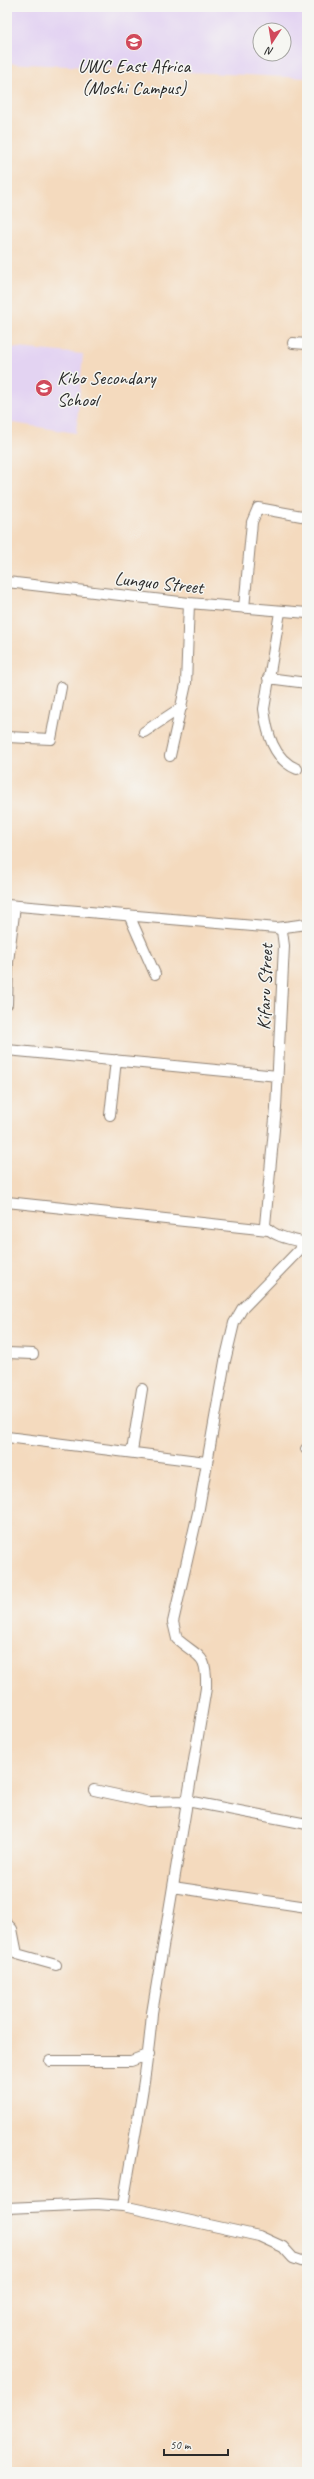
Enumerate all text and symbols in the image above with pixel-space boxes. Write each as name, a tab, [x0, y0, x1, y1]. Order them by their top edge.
north arrow	[252, 22, 292, 62]
school or university icon: UWC East Africa (Moshi Campus)	[124, 32, 144, 52]
text: N	[263, 44, 275, 59]
place label: UWC East Africa (Moshi Campus)	[78, 54, 192, 100]
place label: Kibo Secondary School	[57, 366, 157, 412]
school or university icon: Kibo Secondary School	[34, 378, 54, 398]
street label: Lunguo Street	[113, 566, 206, 600]
street label: Kifaru Street	[252, 942, 279, 1030]
scale bar	[164, 2431, 228, 2457]
text: 50 m	[170, 2437, 192, 2453]

